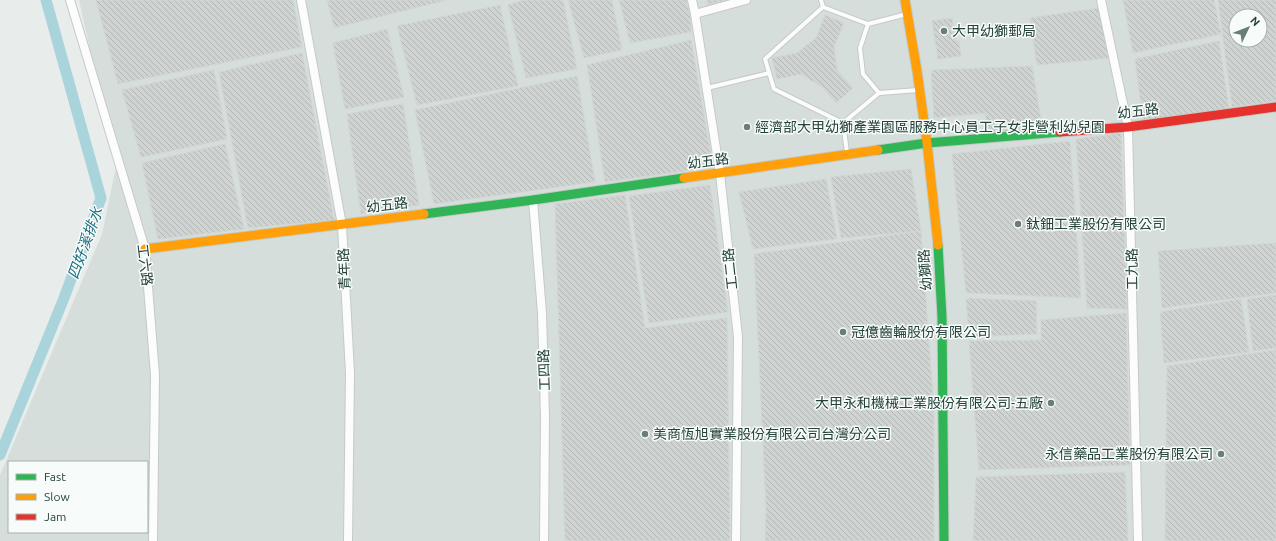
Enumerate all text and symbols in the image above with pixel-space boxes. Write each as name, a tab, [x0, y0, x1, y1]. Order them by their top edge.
north arrow	[1228, 8, 1268, 48]
text: N	[1248, 14, 1263, 28]
place label: 大甲幼獅郵局	[952, 23, 1036, 39]
marker: 大甲幼獅郵局	[939, 26, 949, 36]
street label: 幼五路	[1116, 101, 1160, 121]
place label: 經濟部大甲幼獅產業園區服務中心員工子女非營利幼兒園	[755, 119, 1105, 135]
marker: 經濟部大甲幼獅產業園區服務中心員工子女非營利幼兒園	[742, 122, 752, 132]
street label: 幼五路	[686, 150, 730, 172]
street label: 幼五路	[365, 195, 409, 215]
water label: 四好溪排水	[64, 204, 106, 281]
place label: 鈦鈿工業股份有限公司	[1026, 216, 1166, 232]
marker: 鈦鈿工業股份有限公司	[1013, 219, 1023, 229]
street label: 工六路	[135, 243, 155, 287]
street label: 工二路	[720, 247, 740, 291]
street label: 青年路	[335, 248, 353, 290]
street label: 幼獅路	[916, 248, 934, 292]
street label: 工九路	[1124, 248, 1140, 290]
place label: 冠億齒輪股份有限公司	[851, 324, 991, 340]
marker: 冠億齒輪股份有限公司	[838, 327, 848, 337]
street label: 工四路	[535, 349, 553, 391]
place label: 大甲永和機械工業股份有限公司-五廠	[815, 395, 1043, 411]
marker: 大甲永和機械工業股份有限公司-五廠	[1046, 398, 1056, 408]
place label: 美商恆旭實業股份有限公司台灣分公司	[653, 426, 891, 442]
marker: 美商恆旭實業股份有限公司台灣分公司	[640, 429, 650, 439]
place label: 永信藥品工業股份有限公司	[1045, 446, 1213, 462]
marker: 永信藥品工業股份有限公司	[1216, 449, 1226, 459]
legend	[8, 461, 148, 533]
text: Fast	[44, 470, 66, 483]
text: Slow	[44, 490, 70, 503]
text: Jam	[44, 510, 66, 523]

